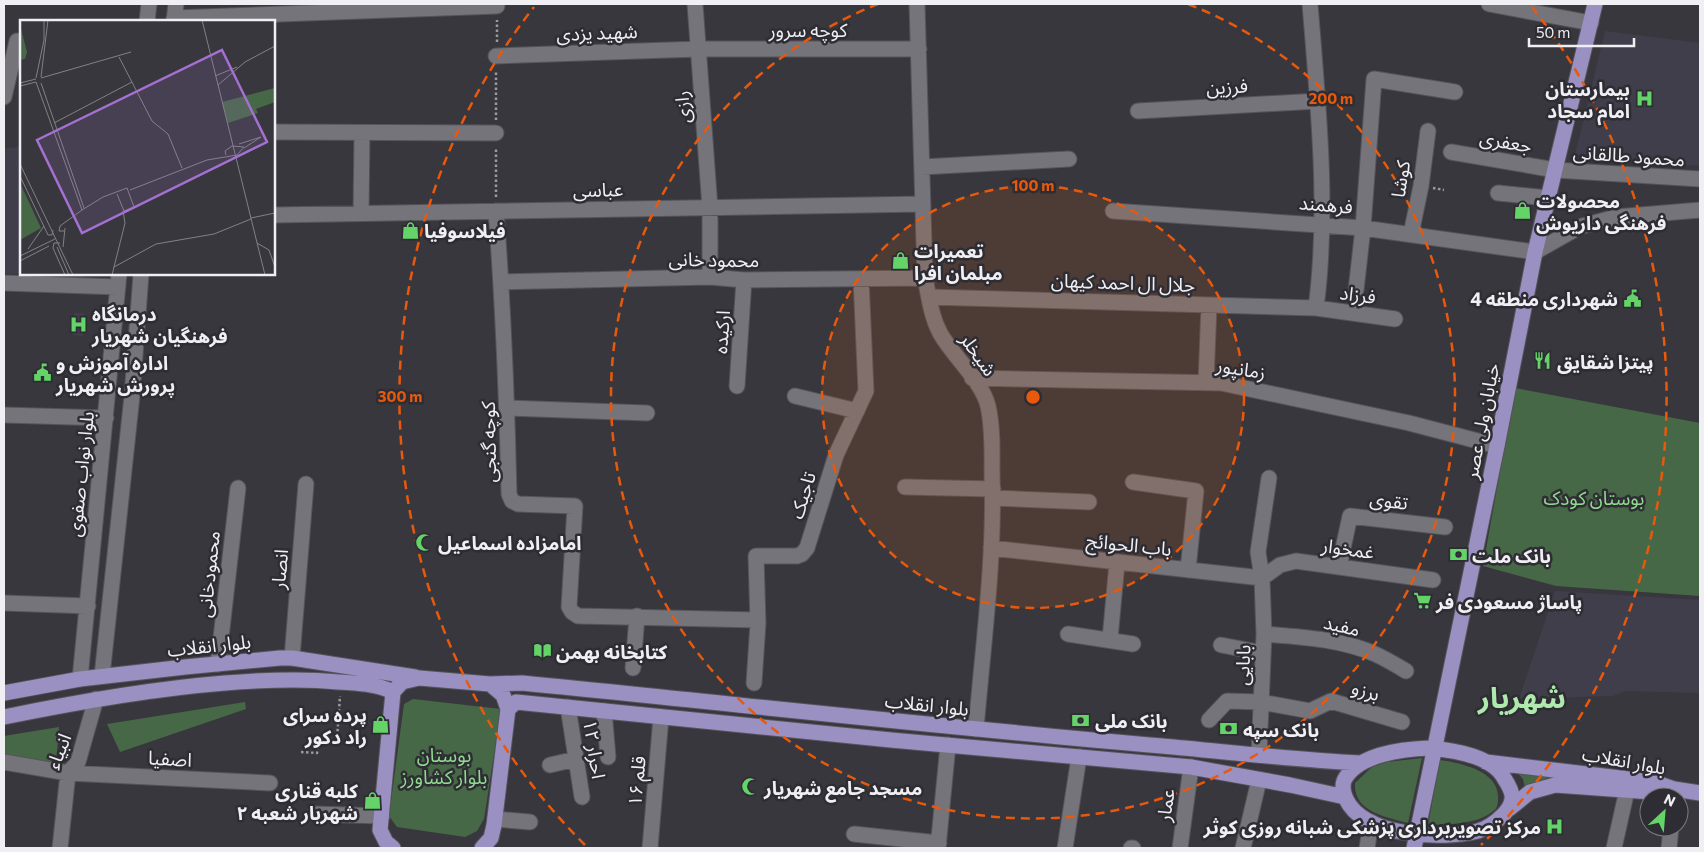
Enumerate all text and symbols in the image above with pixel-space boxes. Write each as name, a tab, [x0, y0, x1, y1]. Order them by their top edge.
scale bar	[1529, 15, 1634, 47]
street label: کوچه سرور	[768, 18, 849, 43]
street label: شهید یزدی	[556, 19, 638, 46]
inset map	[20, 20, 275, 275]
text: 50 m	[1536, 23, 1570, 41]
street label: فرزین	[1205, 73, 1249, 100]
place label: بیمارستان امام سجاد	[1545, 77, 1630, 126]
text: 200 m	[1309, 89, 1353, 107]
hospital icon: بیمارستان امام سجاد	[1634, 89, 1654, 109]
street label: رازی	[669, 90, 696, 124]
street label: جعفری	[1478, 125, 1534, 158]
street label: محمود طالقانی	[1572, 140, 1686, 171]
street label: کوشا	[1386, 158, 1415, 199]
text: 100 m	[1012, 176, 1054, 194]
street label: عباسی	[573, 177, 623, 202]
place label: محصولات فرهنگی داریوش	[1536, 189, 1666, 235]
street label: فرهمند	[1298, 190, 1354, 219]
shop icon: محصولات فرهنگی داریوش	[1512, 201, 1532, 221]
place label: فیلاسوفیا	[424, 219, 506, 242]
shop icon: فیلاسوفیا	[400, 220, 420, 240]
place label: تعمیرات مبلمان افرا	[914, 239, 1003, 285]
street label: محمود خانی	[669, 247, 759, 272]
shop icon: تعمیرات مبلمان افرا	[890, 251, 910, 271]
street label: جلال ال احمد کیهان	[1050, 268, 1196, 296]
street label: فرزاد	[1338, 280, 1377, 309]
place label: شهرداری منطقه 4	[1470, 287, 1618, 311]
public building icon: شهرداری منطقه 4	[1622, 288, 1642, 308]
place label: درمانگاه فرهنگیان شهریار	[91, 302, 228, 348]
street label: ارکیده	[708, 310, 735, 355]
hospital icon: درمانگاه فرهنگیان شهریار	[68, 314, 88, 334]
street label: شیخلر	[955, 327, 1002, 381]
place label: پیتزا شقایق	[1557, 350, 1653, 374]
place label: اداره آموزش و پرورش شهریار	[55, 351, 175, 397]
restaurant icon: پیتزا شقایق	[1533, 351, 1553, 371]
street label: زمانپور	[1213, 353, 1267, 385]
street label: خیابان ولی عصر	[1458, 361, 1504, 482]
public building icon: اداره آموزش و پرورش شهریار	[32, 363, 52, 383]
text: 300 m	[378, 387, 422, 405]
centre of rings	[1024, 388, 1042, 406]
street label: کوچه گنجی	[476, 400, 502, 483]
street label: بلوار نواب صفوی	[62, 410, 99, 538]
street label: تاجیک	[784, 469, 820, 521]
street label: تقوی	[1368, 486, 1410, 515]
park label: بوستان کودک	[1544, 486, 1644, 510]
street label: باب الحوائج	[1085, 528, 1173, 564]
street label: محمودخانی	[192, 530, 225, 619]
place label: امامزاده اسماعیل	[438, 531, 582, 555]
mosque icon: امامزاده اسماعیل	[414, 532, 434, 552]
street label: غمخوار	[1319, 533, 1376, 564]
place label: بانک ملت	[1472, 544, 1551, 567]
bank icon: بانک ملت	[1448, 545, 1468, 565]
street label: انصار	[266, 548, 293, 591]
place label: پاساژ مسعودی فر	[1435, 590, 1582, 614]
supermarket icon: پاساژ مسعودی فر	[1412, 591, 1432, 611]
street label: مفید	[1322, 610, 1362, 640]
street label: بلوار انقلاب	[166, 629, 252, 662]
place label: کتابخانه بهمن	[556, 640, 668, 663]
library icon: کتابخانه بهمن	[532, 641, 552, 661]
street label: بابایی	[1229, 644, 1256, 686]
street label: برزو	[1349, 675, 1383, 706]
district label: شهریار	[1476, 679, 1566, 715]
street label: بلوار انقلاب	[884, 688, 970, 721]
place label: پرده سرای راد دکور	[283, 703, 367, 749]
place label: بانک ملی	[1095, 709, 1168, 732]
bank icon: بانک ملی	[1071, 710, 1091, 730]
shop icon: پرده سرای راد دکور	[371, 715, 391, 735]
street label: احرار ۱۲	[578, 718, 611, 780]
place label: بانک سپه	[1243, 718, 1319, 742]
bank icon: بانک سپه	[1219, 719, 1239, 739]
street label: انبیاء	[40, 730, 76, 772]
street label: بلوار انقلاب	[1580, 741, 1667, 780]
park label: بوستان بلوار کشاورز	[400, 743, 487, 789]
street label: اصفیا	[148, 745, 192, 771]
street label: قلم ۱۶	[622, 755, 654, 807]
place label: مسجد جامع شهریار	[763, 776, 922, 803]
mosque icon: مسجد جامع شهریار	[740, 777, 760, 797]
place label: کلبه قناری شهربار شعبه ۲	[237, 779, 358, 825]
street label: عمار	[1151, 787, 1180, 824]
north arrow	[1639, 787, 1689, 837]
text: N	[1661, 790, 1678, 810]
shop icon: کلبه قناری شهربار شعبه ۲	[362, 791, 382, 811]
place label: مرکز تصویربرداری پزشکی شبانه روزی کوثر	[1203, 815, 1541, 839]
hospital icon: مرکز تصویربرداری پزشکی شبانه روزی کوثر	[1545, 816, 1565, 836]

